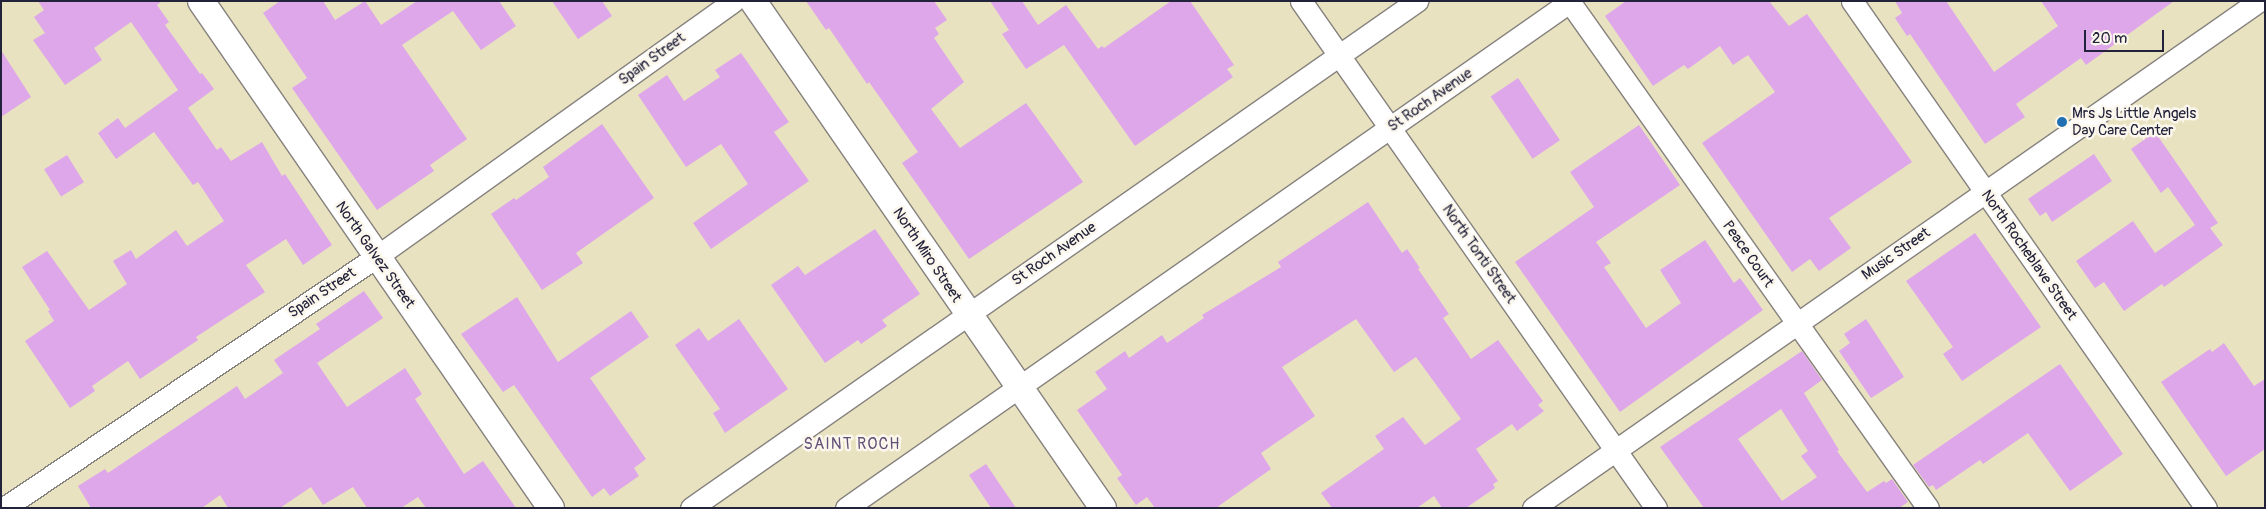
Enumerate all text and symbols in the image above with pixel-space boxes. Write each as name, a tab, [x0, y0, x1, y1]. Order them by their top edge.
scale bar	[2086, 20, 2166, 52]
street label: Spain Street	[615, 29, 689, 89]
text: 20 m	[2092, 29, 2127, 48]
street label: St Roch Avenue	[1384, 64, 1476, 136]
place label: Mrs Js Little Angels Day Care Center	[2072, 104, 2196, 139]
marker: Mrs Js Little Angels Day Care Center	[2056, 116, 2068, 128]
street label: North Rocheblave Street	[1977, 186, 2081, 324]
street label: North Galvez Street	[331, 198, 419, 312]
street label: North Tonti Street	[1438, 201, 1520, 307]
street label: North Miro Street	[889, 204, 965, 306]
street label: Peace Court	[1718, 217, 1778, 291]
street label: St Roch Avenue	[1008, 218, 1100, 290]
street label: Music Street	[1858, 224, 1934, 284]
street label: Spain Street	[285, 264, 359, 322]
district label: SAINT ROCH	[802, 434, 902, 454]

